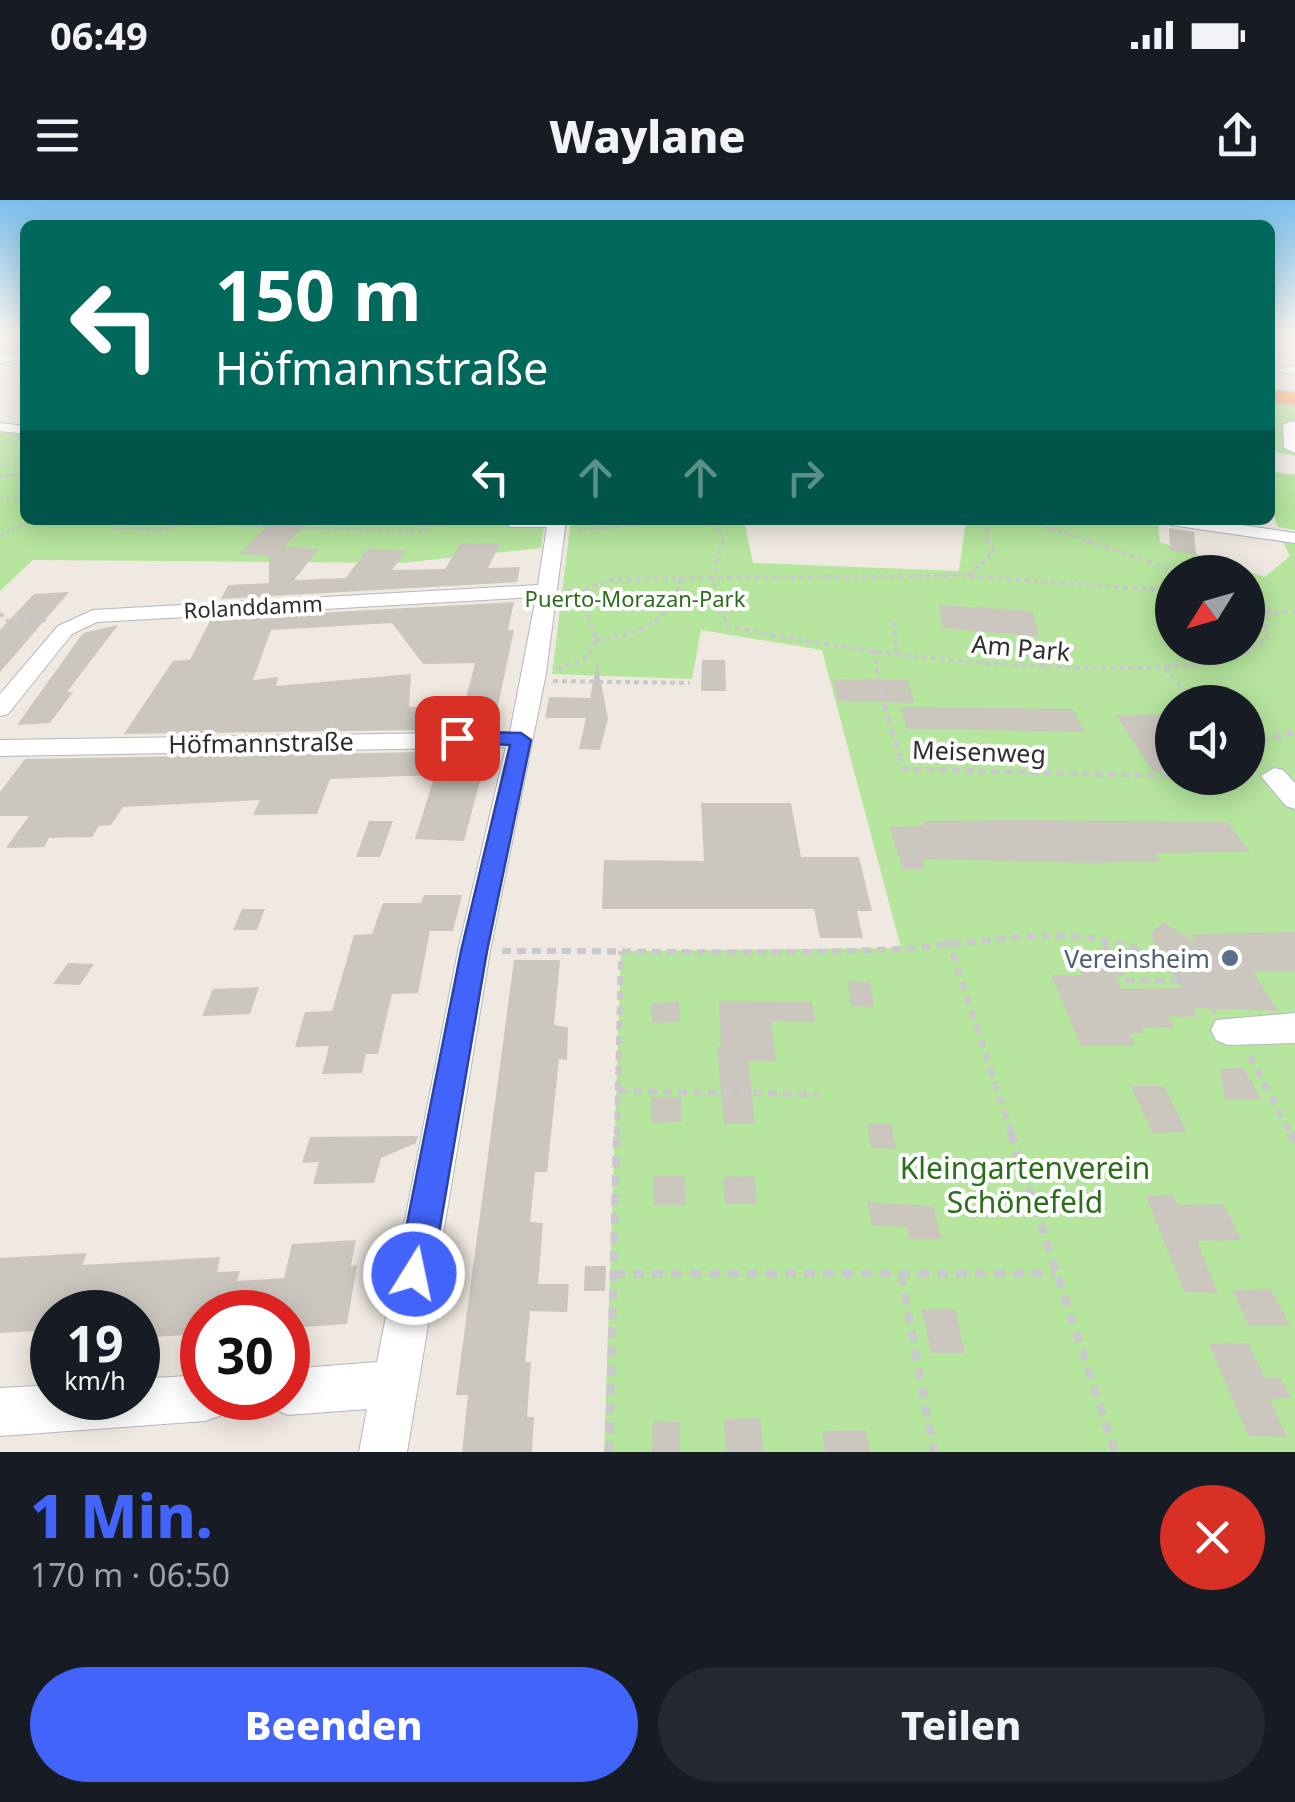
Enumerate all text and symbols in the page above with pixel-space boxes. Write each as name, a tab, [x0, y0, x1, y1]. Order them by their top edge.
text: 06:49	[50, 9, 148, 61]
text: Waylane	[549, 105, 746, 166]
icon: menu	[30, 108, 85, 163]
icon: share	[1210, 108, 1265, 163]
text: 150 m	[215, 246, 422, 342]
icon: left	[50, 260, 180, 390]
text: Höfmannstraße	[215, 337, 549, 398]
icon: left	[463, 450, 518, 505]
icon: ahead	[568, 450, 623, 505]
icon: ahead	[673, 450, 728, 505]
icon: right	[778, 450, 833, 505]
north arrow	[1155, 555, 1265, 665]
map controls	[1155, 555, 1265, 795]
park label: Puerto-Morazan-Park	[525, 583, 746, 613]
street label: Rolanddamm	[183, 587, 323, 625]
street label: Am Park	[970, 626, 1072, 668]
button: sound	[1155, 685, 1265, 795]
pin	[415, 696, 500, 781]
icon: arrive	[430, 711, 485, 766]
street label: Höfmannstraße	[168, 723, 354, 761]
street label: Meisenweg	[912, 732, 1046, 770]
place label: Vereinsheim	[1064, 941, 1210, 975]
marker: Vereinsheim	[1219, 947, 1241, 969]
park label: Kleingartenverein Schönefeld	[900, 1147, 1150, 1222]
position arrow	[362, 1222, 466, 1326]
speed limit sign: 30	[180, 1290, 310, 1420]
text: 19	[66, 1309, 124, 1377]
text: km/h	[64, 1363, 126, 1397]
text: 1 Min.	[30, 1474, 213, 1556]
button: close	[1160, 1485, 1265, 1590]
text: 170 m · 06:50	[30, 1553, 230, 1596]
button: Beenden	[30, 1667, 638, 1782]
button: Teilen	[658, 1667, 1265, 1782]

